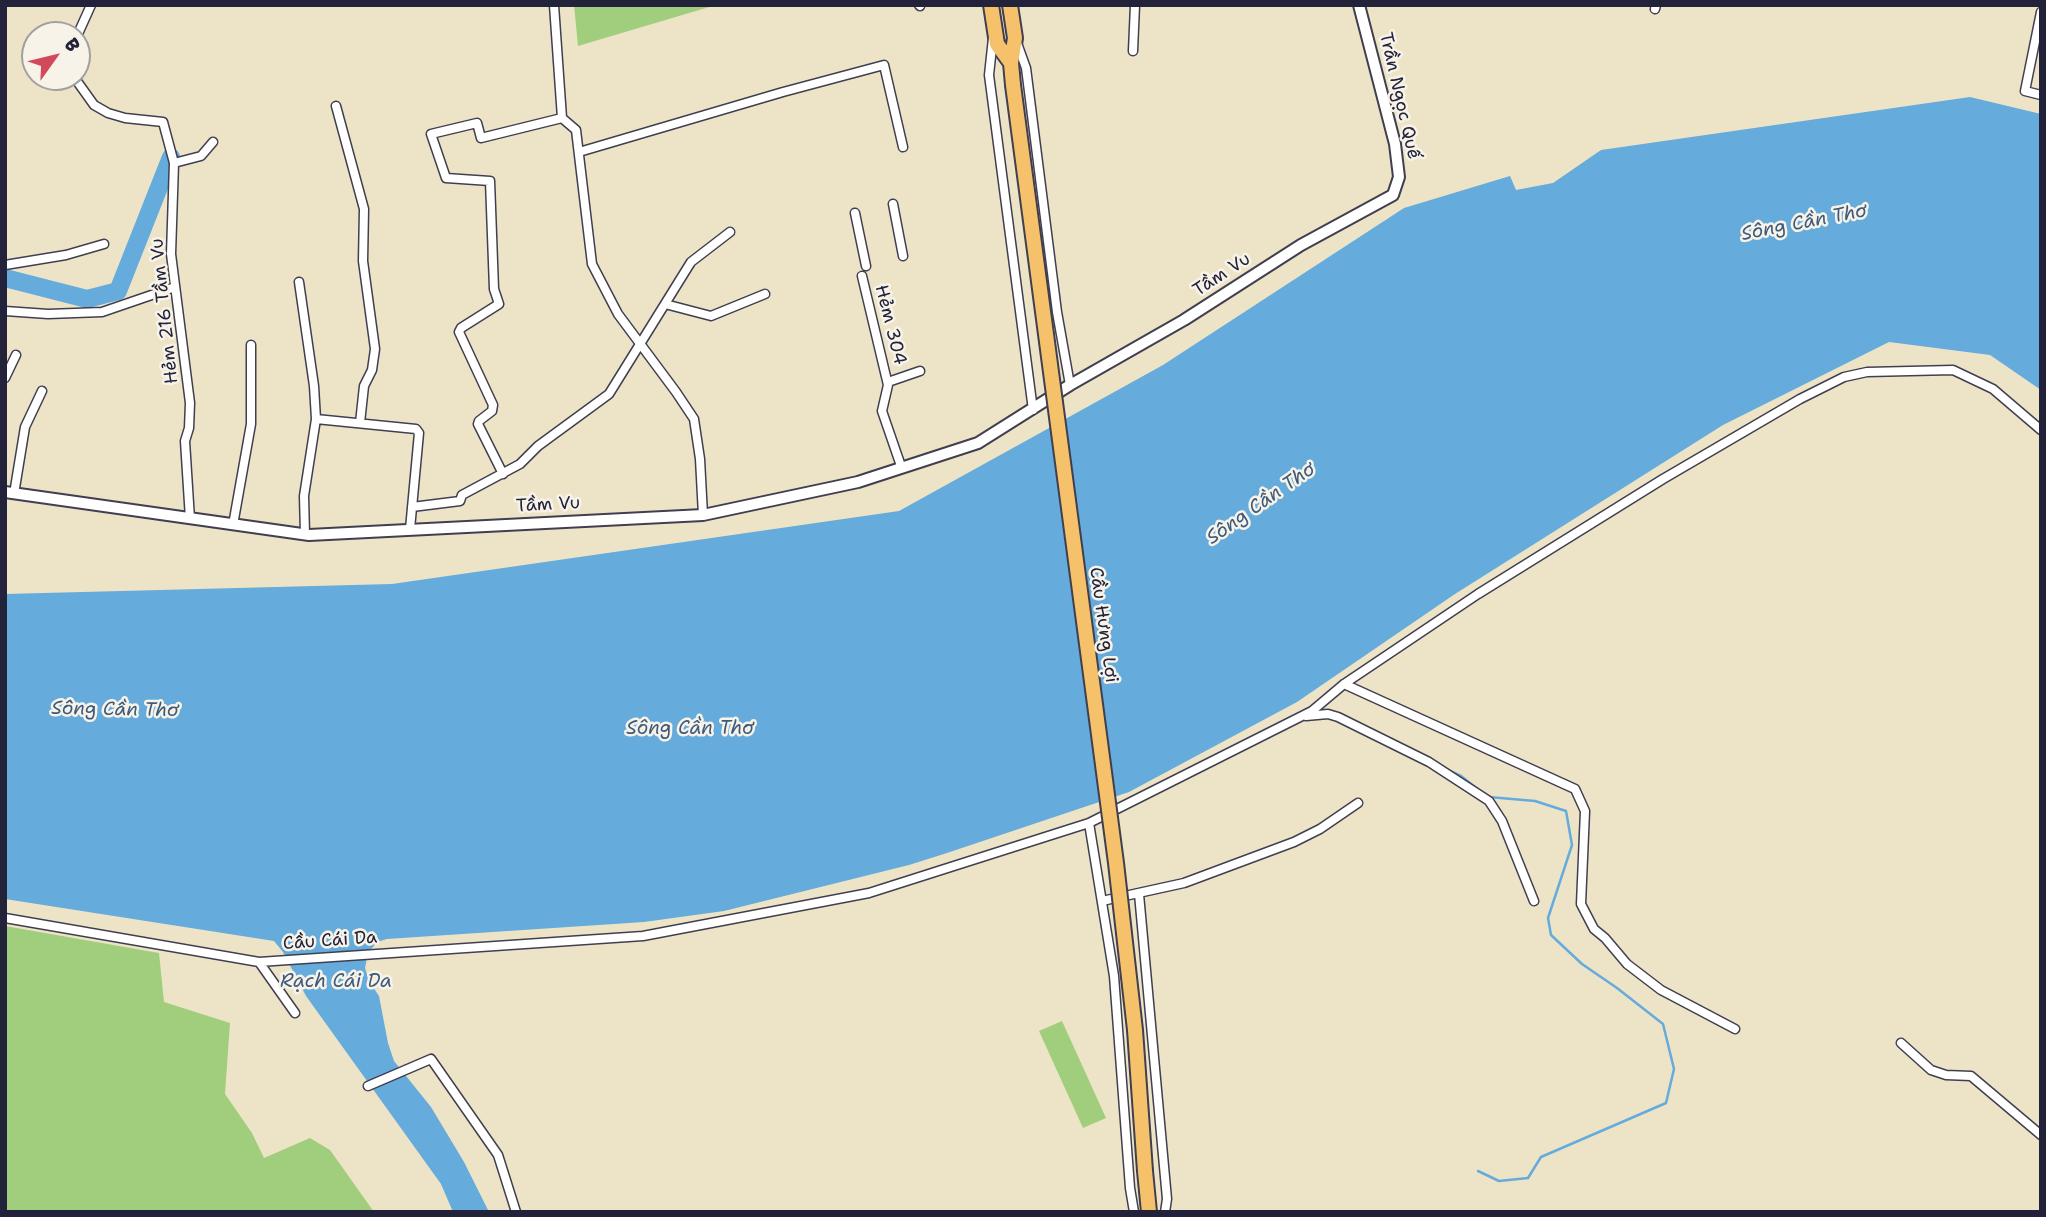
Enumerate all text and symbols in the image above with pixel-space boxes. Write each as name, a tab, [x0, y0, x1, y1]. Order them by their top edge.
north arrow	[21, 21, 91, 91]
street label: Trần Ngọc Quế	[1374, 31, 1424, 161]
text: B	[58, 33, 86, 57]
water label: Sông Cần Thơ	[1739, 200, 1869, 246]
street label: Hẻm 216 Tầm Vu	[147, 237, 183, 385]
street label: Tầm Vu	[1189, 248, 1255, 302]
street label: Hẻm 304	[870, 283, 910, 367]
water label: Sông Cần Thơ	[1202, 458, 1320, 550]
street label: Tầm Vu	[515, 493, 581, 517]
street label: Cầu Hưng Lợi	[1084, 566, 1122, 684]
water label: Sông Cần Thơ	[51, 697, 179, 723]
water label: Sông Cần Thơ	[626, 718, 754, 740]
street label: Cầu Cái Da	[282, 927, 378, 955]
water label: Rạch Cái Da	[280, 971, 392, 993]

